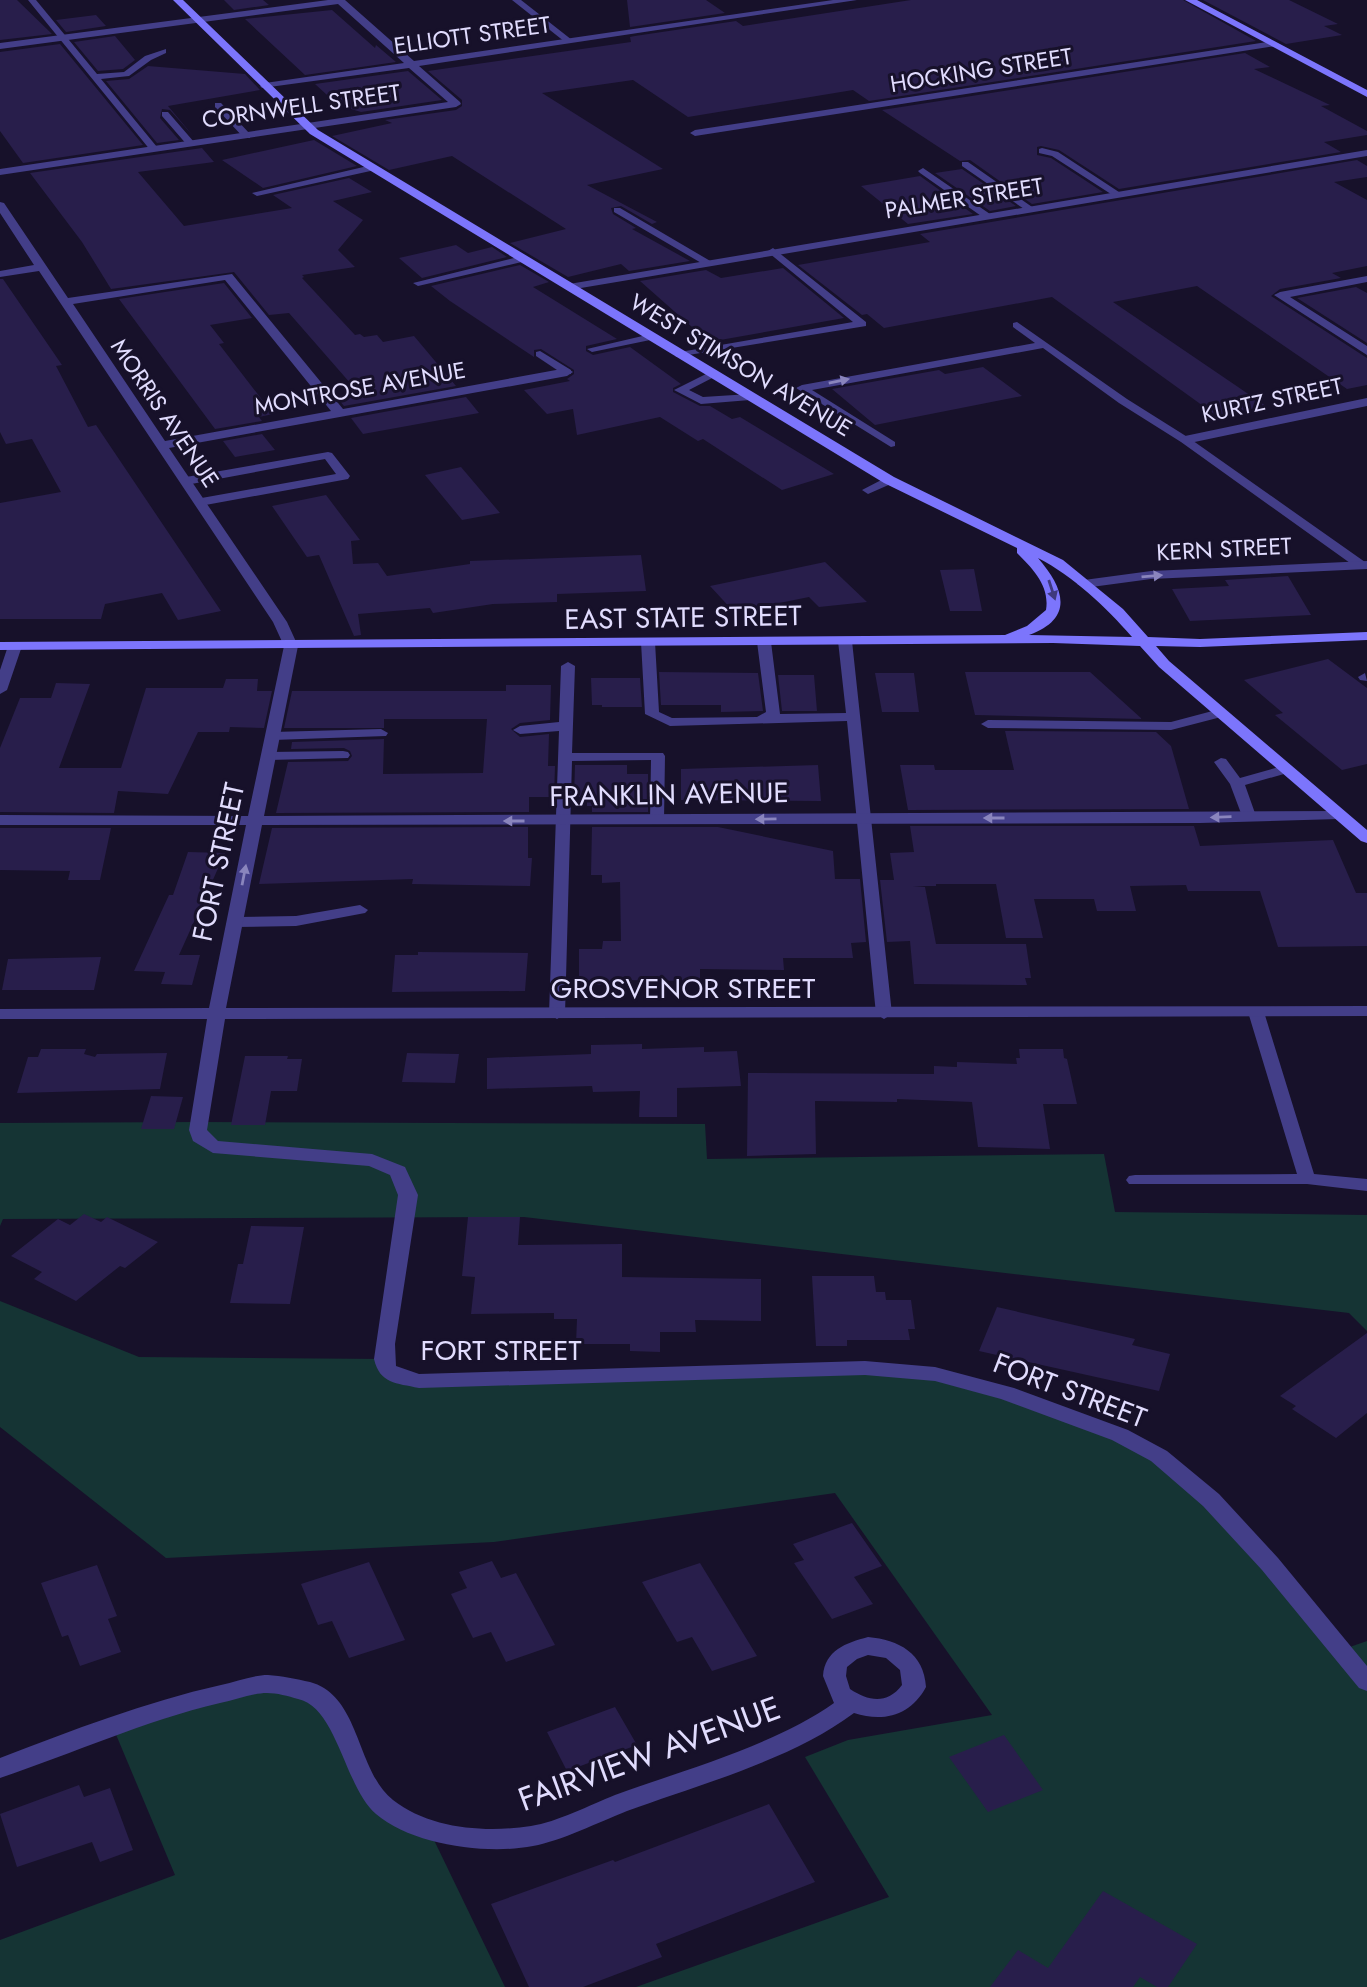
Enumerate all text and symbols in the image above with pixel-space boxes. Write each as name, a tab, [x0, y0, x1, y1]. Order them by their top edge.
street label: ELLIOTT STREET	[392, 7, 553, 63]
street label: HOCKING STREET	[888, 39, 1075, 101]
street label: CORNWELL STREET	[200, 75, 403, 137]
street label: PALMER STREET	[882, 169, 1046, 227]
street label: WEST STIMSON AVENUE	[623, 285, 859, 445]
street label: MORRIS AVENUE	[102, 332, 228, 494]
street label: MONTROSE AVENUE	[252, 353, 468, 423]
street label: KURTZ STREET	[1198, 368, 1346, 432]
one-way arrow	[828, 375, 850, 386]
street label: KERN STREET	[1155, 528, 1293, 570]
one-way arrow	[1141, 570, 1163, 581]
one-way arrow	[1047, 579, 1058, 600]
street label: EAST STATE STREET	[564, 595, 802, 640]
street label: FRANKLIN AVENUE	[549, 772, 789, 817]
street label: FORT STREET	[182, 779, 255, 945]
one-way arrow	[1210, 811, 1232, 823]
one-way arrow	[982, 812, 1004, 824]
one-way arrow	[755, 813, 777, 825]
one-way arrow	[503, 815, 525, 827]
one-way arrow	[239, 864, 250, 886]
street label: GROSVENOR STREET	[551, 968, 815, 1009]
street label: FORT STREET	[420, 1330, 582, 1371]
street label: FORT STREET	[987, 1342, 1152, 1438]
street label: FAIRVIEW AVENUE	[511, 1684, 787, 1823]

